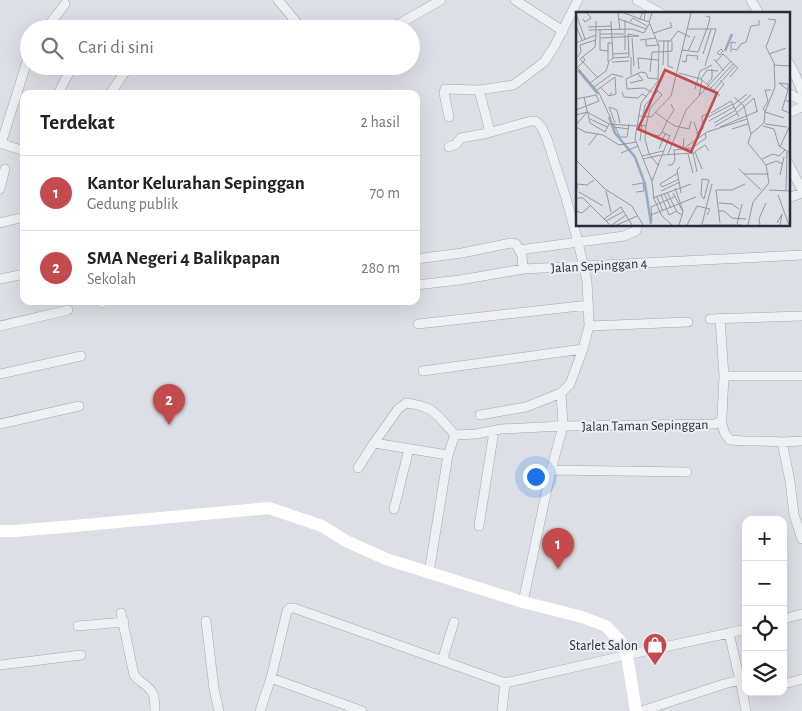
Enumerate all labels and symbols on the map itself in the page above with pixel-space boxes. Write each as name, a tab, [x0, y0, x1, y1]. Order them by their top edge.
inset map	[576, 12, 790, 226]
street label: Jalan Sepinggan 4	[551, 256, 648, 276]
pin: 2	[153, 384, 185, 425]
street label: Jalan Taman Sepinggan	[582, 418, 708, 434]
your location	[523, 464, 549, 490]
pin: 1	[542, 528, 574, 569]
shop icon: Starlet Salon	[642, 632, 668, 666]
place label: Starlet Salon	[569, 639, 638, 653]

